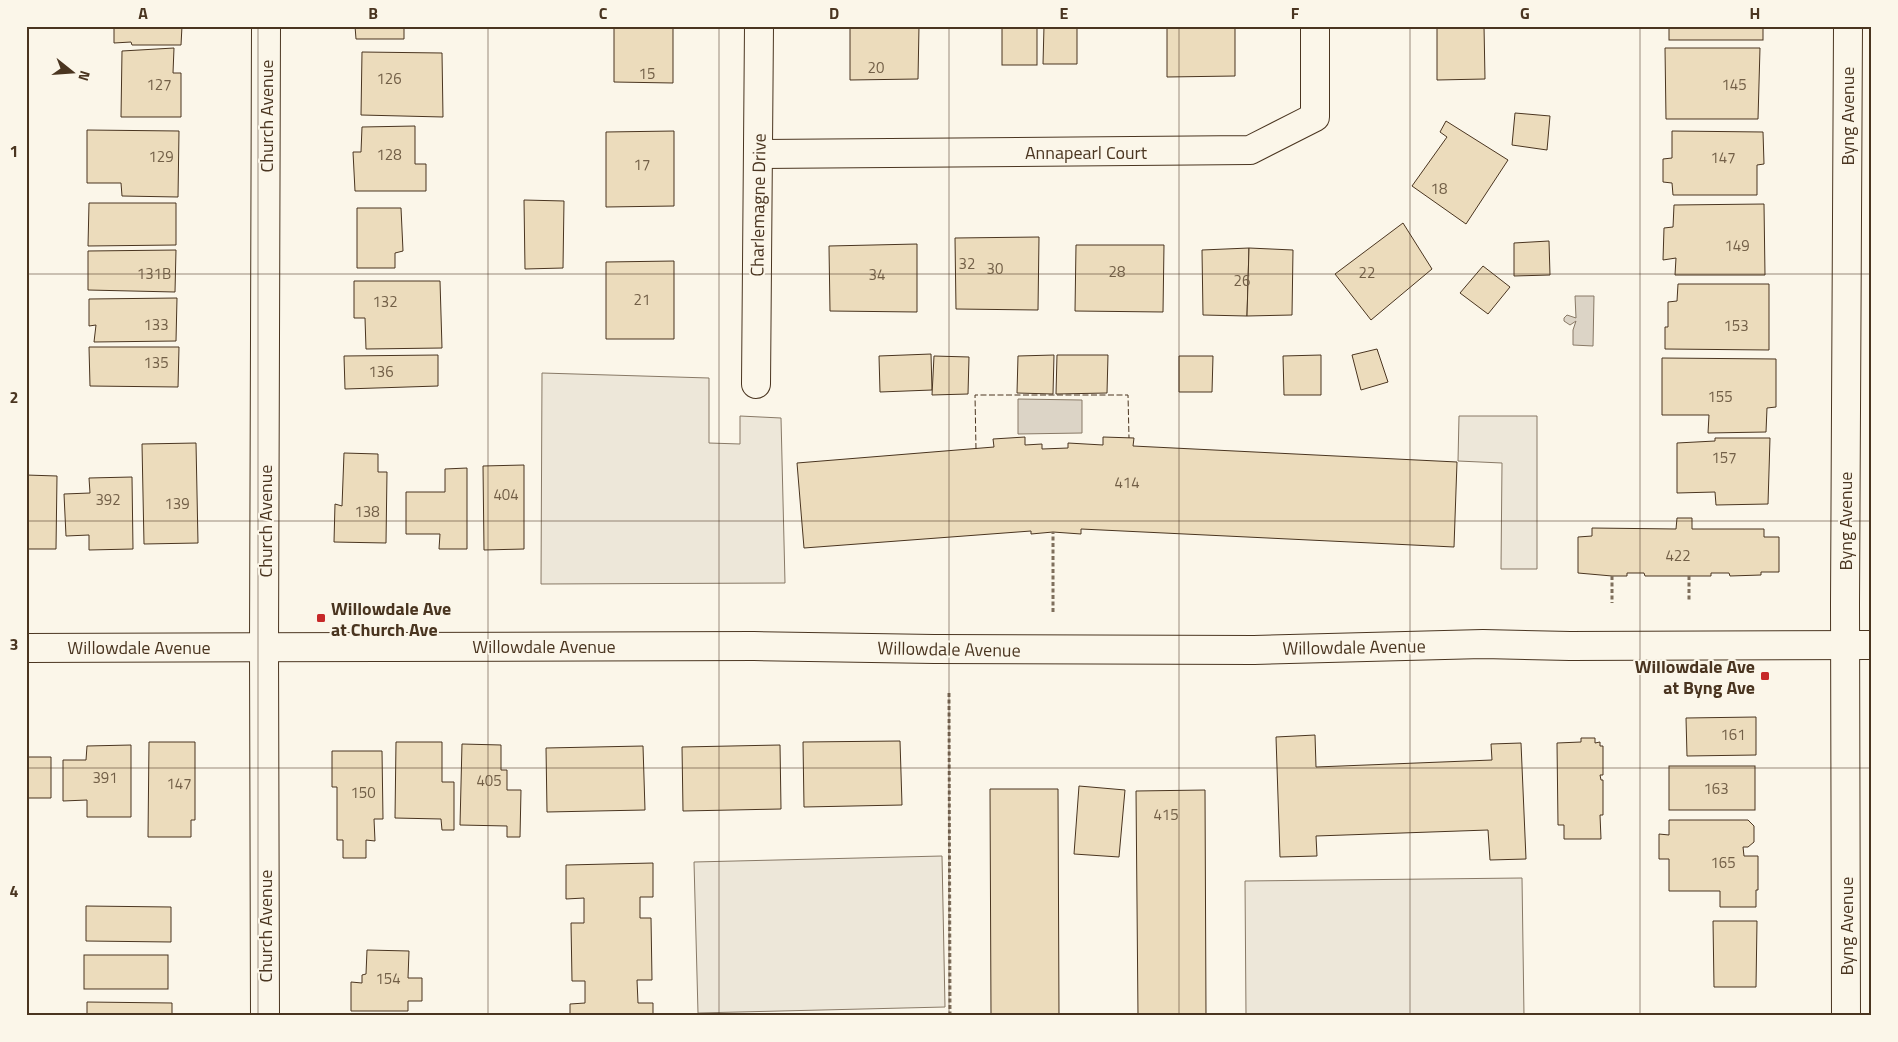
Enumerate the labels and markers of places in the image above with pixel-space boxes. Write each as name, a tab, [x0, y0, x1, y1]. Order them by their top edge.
place label: Willowdale Ave at Church Ave	[331, 595, 451, 643]
marker: Willowdale Ave at Church Ave	[315, 612, 327, 624]
place label: Willowdale Ave at Byng Ave	[1635, 653, 1755, 701]
marker: Willowdale Ave at Byng Ave	[1759, 670, 1771, 682]

